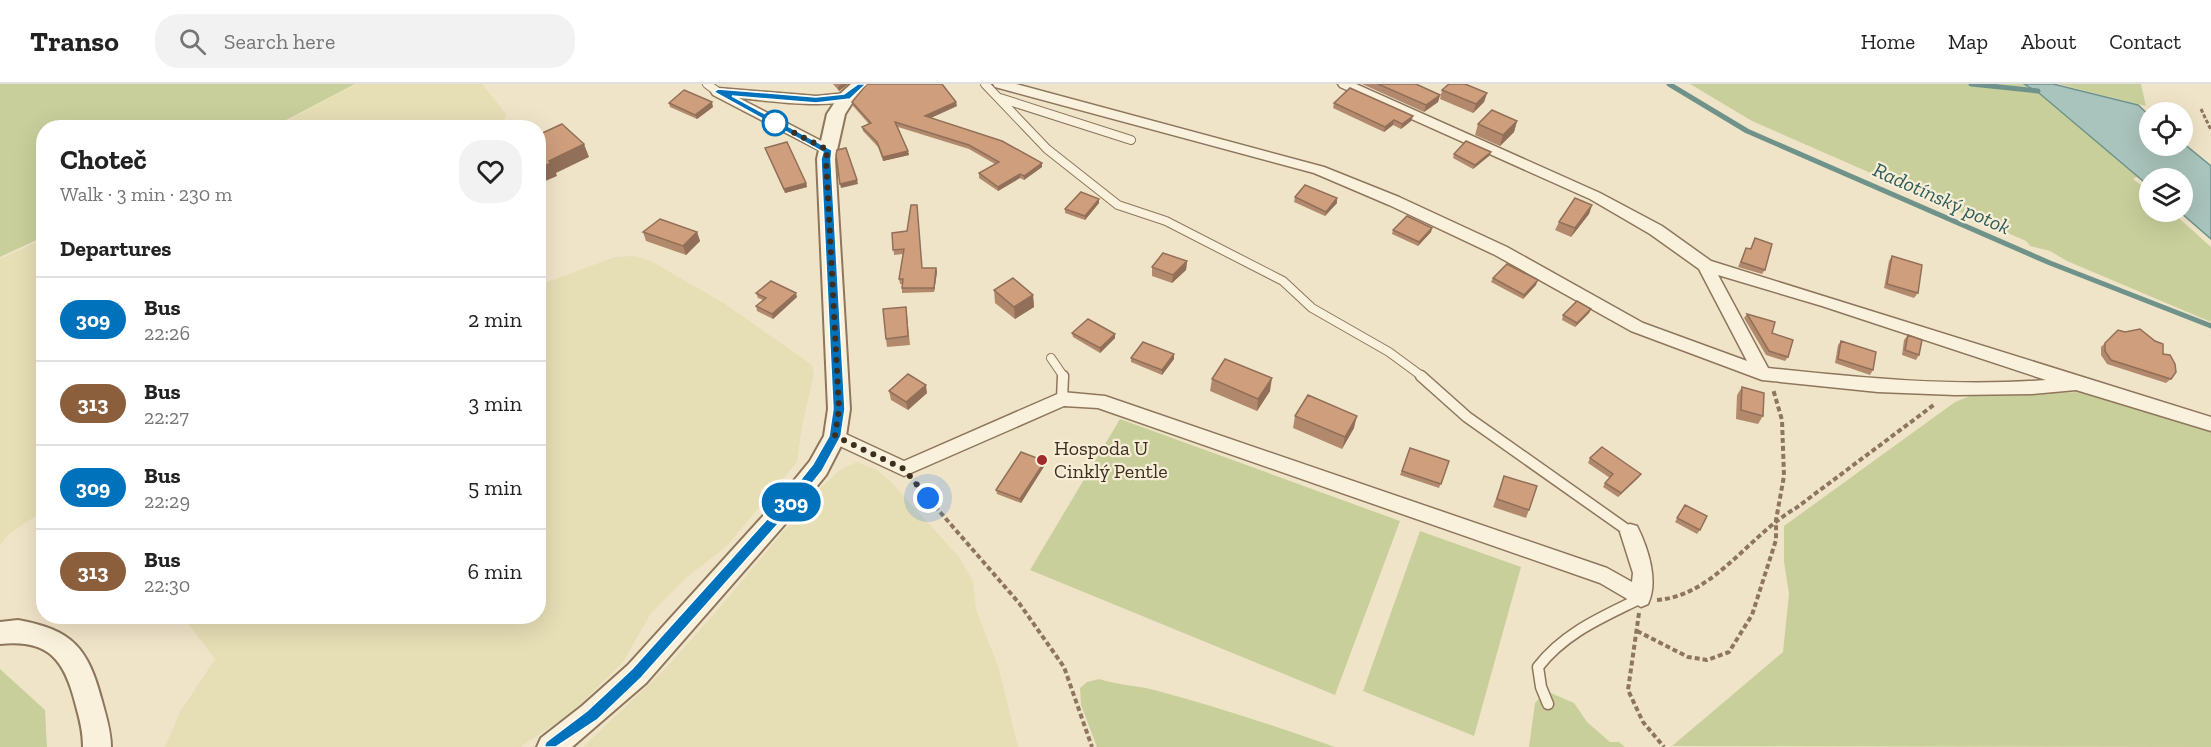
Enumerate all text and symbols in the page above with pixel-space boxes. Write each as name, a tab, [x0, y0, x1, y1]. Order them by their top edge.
search box	[155, 14, 575, 68]
text: Transo	[30, 25, 119, 58]
icon: search	[176, 25, 209, 58]
text: Search here	[224, 28, 335, 55]
text: Home	[1861, 29, 1915, 54]
text: Map	[1948, 29, 1988, 54]
text: About	[2021, 29, 2076, 54]
text: Contact	[2109, 29, 2181, 54]
map controls	[2139, 102, 2193, 222]
button: locate	[2139, 102, 2193, 156]
unlabelled marker	[762, 110, 788, 136]
button: heart	[459, 140, 522, 203]
text: Choteč	[60, 143, 147, 176]
water label: Radotínský potok	[1870, 157, 2014, 239]
button: layers	[2139, 168, 2193, 222]
text: Walk · 3 min · 230 m	[60, 182, 232, 206]
text: Departures	[60, 235, 171, 262]
text: Bus	[144, 294, 181, 321]
text: 2 min	[468, 306, 522, 333]
text: 309	[76, 307, 110, 332]
text: 22:26	[144, 321, 190, 345]
text: Bus	[144, 378, 181, 405]
text: 3 min	[468, 390, 522, 417]
text: 313	[78, 391, 108, 416]
text: 22:27	[144, 405, 189, 429]
place label: Hospoda U Cinklý Pentle	[1054, 436, 1168, 483]
marker: Hospoda U Cinklý Pentle	[1035, 453, 1049, 467]
text: Bus	[144, 462, 181, 489]
text: 5 min	[468, 474, 522, 501]
text: 309	[76, 475, 110, 500]
line badge: 309	[756, 482, 826, 522]
your location	[913, 483, 943, 513]
text: 22:29	[144, 489, 190, 513]
text: 309	[774, 490, 808, 515]
text: Bus	[144, 546, 181, 573]
text: 6 min	[468, 558, 522, 585]
text: 313	[78, 559, 108, 584]
text: 22:30	[144, 573, 190, 597]

